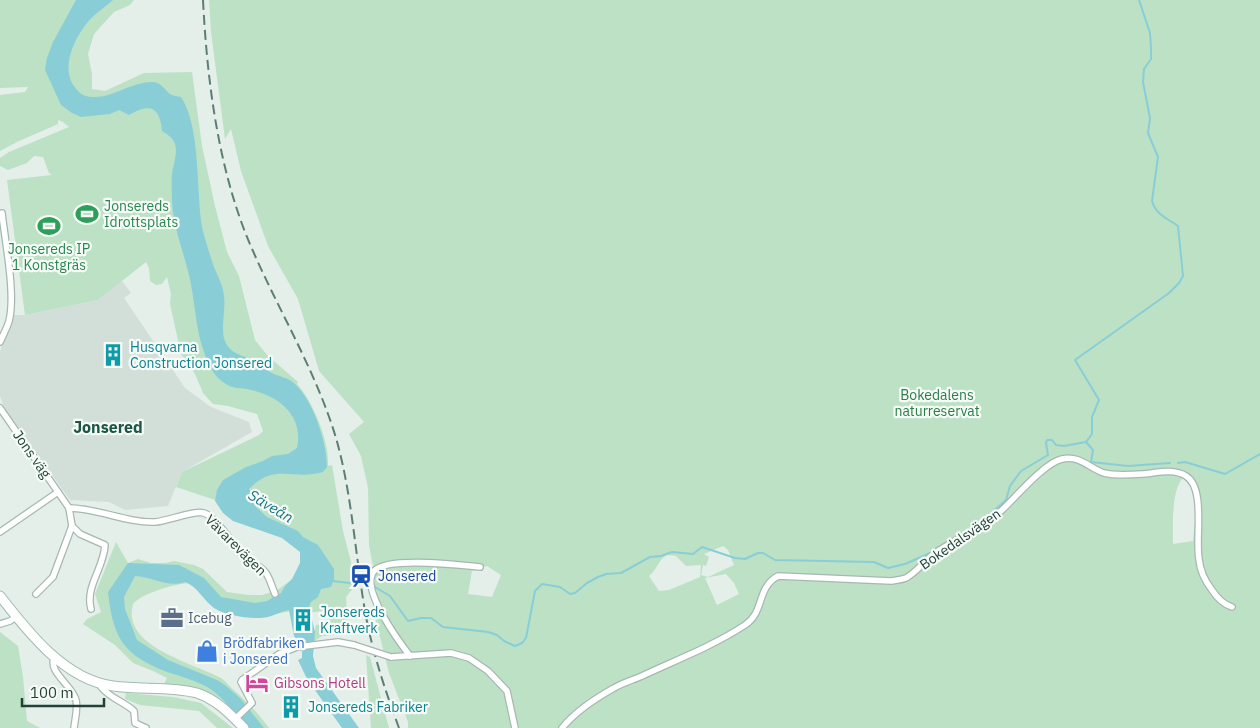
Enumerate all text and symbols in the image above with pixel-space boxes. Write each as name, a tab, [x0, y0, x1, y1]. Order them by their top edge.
place label: Jonsereds Idrottsplats	[104, 197, 178, 231]
sports icon: Jonsereds Idrottsplats	[74, 201, 100, 227]
sports icon: Jonsereds IP 1 Konstgräs	[36, 213, 62, 239]
place label: Jonsereds IP 1 Konstgräs	[8, 240, 90, 274]
place label: Husqvarna Construction Jonsered	[130, 338, 272, 372]
building icon: Husqvarna Construction Jonsered	[100, 342, 126, 368]
park label: Bokedalens naturreservat	[894, 386, 980, 420]
district label: Jonsered	[73, 417, 143, 437]
street label: Jons väg	[9, 426, 55, 482]
water label: Säveån	[245, 485, 297, 527]
street label: Bokedalsvägen	[916, 504, 1004, 574]
street label: Vävarevägen	[202, 511, 270, 579]
station icon: Jonsered	[348, 563, 374, 589]
place label: Jonsered	[378, 567, 436, 585]
place label: Jonsereds Kraftverk	[320, 603, 385, 637]
office icon: Icebug	[159, 605, 185, 631]
building icon: Jonsereds Kraftverk	[290, 607, 316, 633]
place label: Icebug	[188, 609, 232, 627]
place label: Brödfabriken i Jonsered	[223, 634, 305, 668]
shop icon: Brödfabriken i Jonsered	[194, 638, 220, 664]
hotel icon: Gibsons Hotell	[244, 670, 270, 696]
place label: Gibsons Hotell	[274, 674, 366, 692]
scale bar	[22, 676, 105, 708]
text: 100 m	[30, 683, 74, 702]
building icon: Jonsereds Fabriker	[278, 694, 304, 720]
place label: Jonsereds Fabriker	[308, 698, 428, 716]

